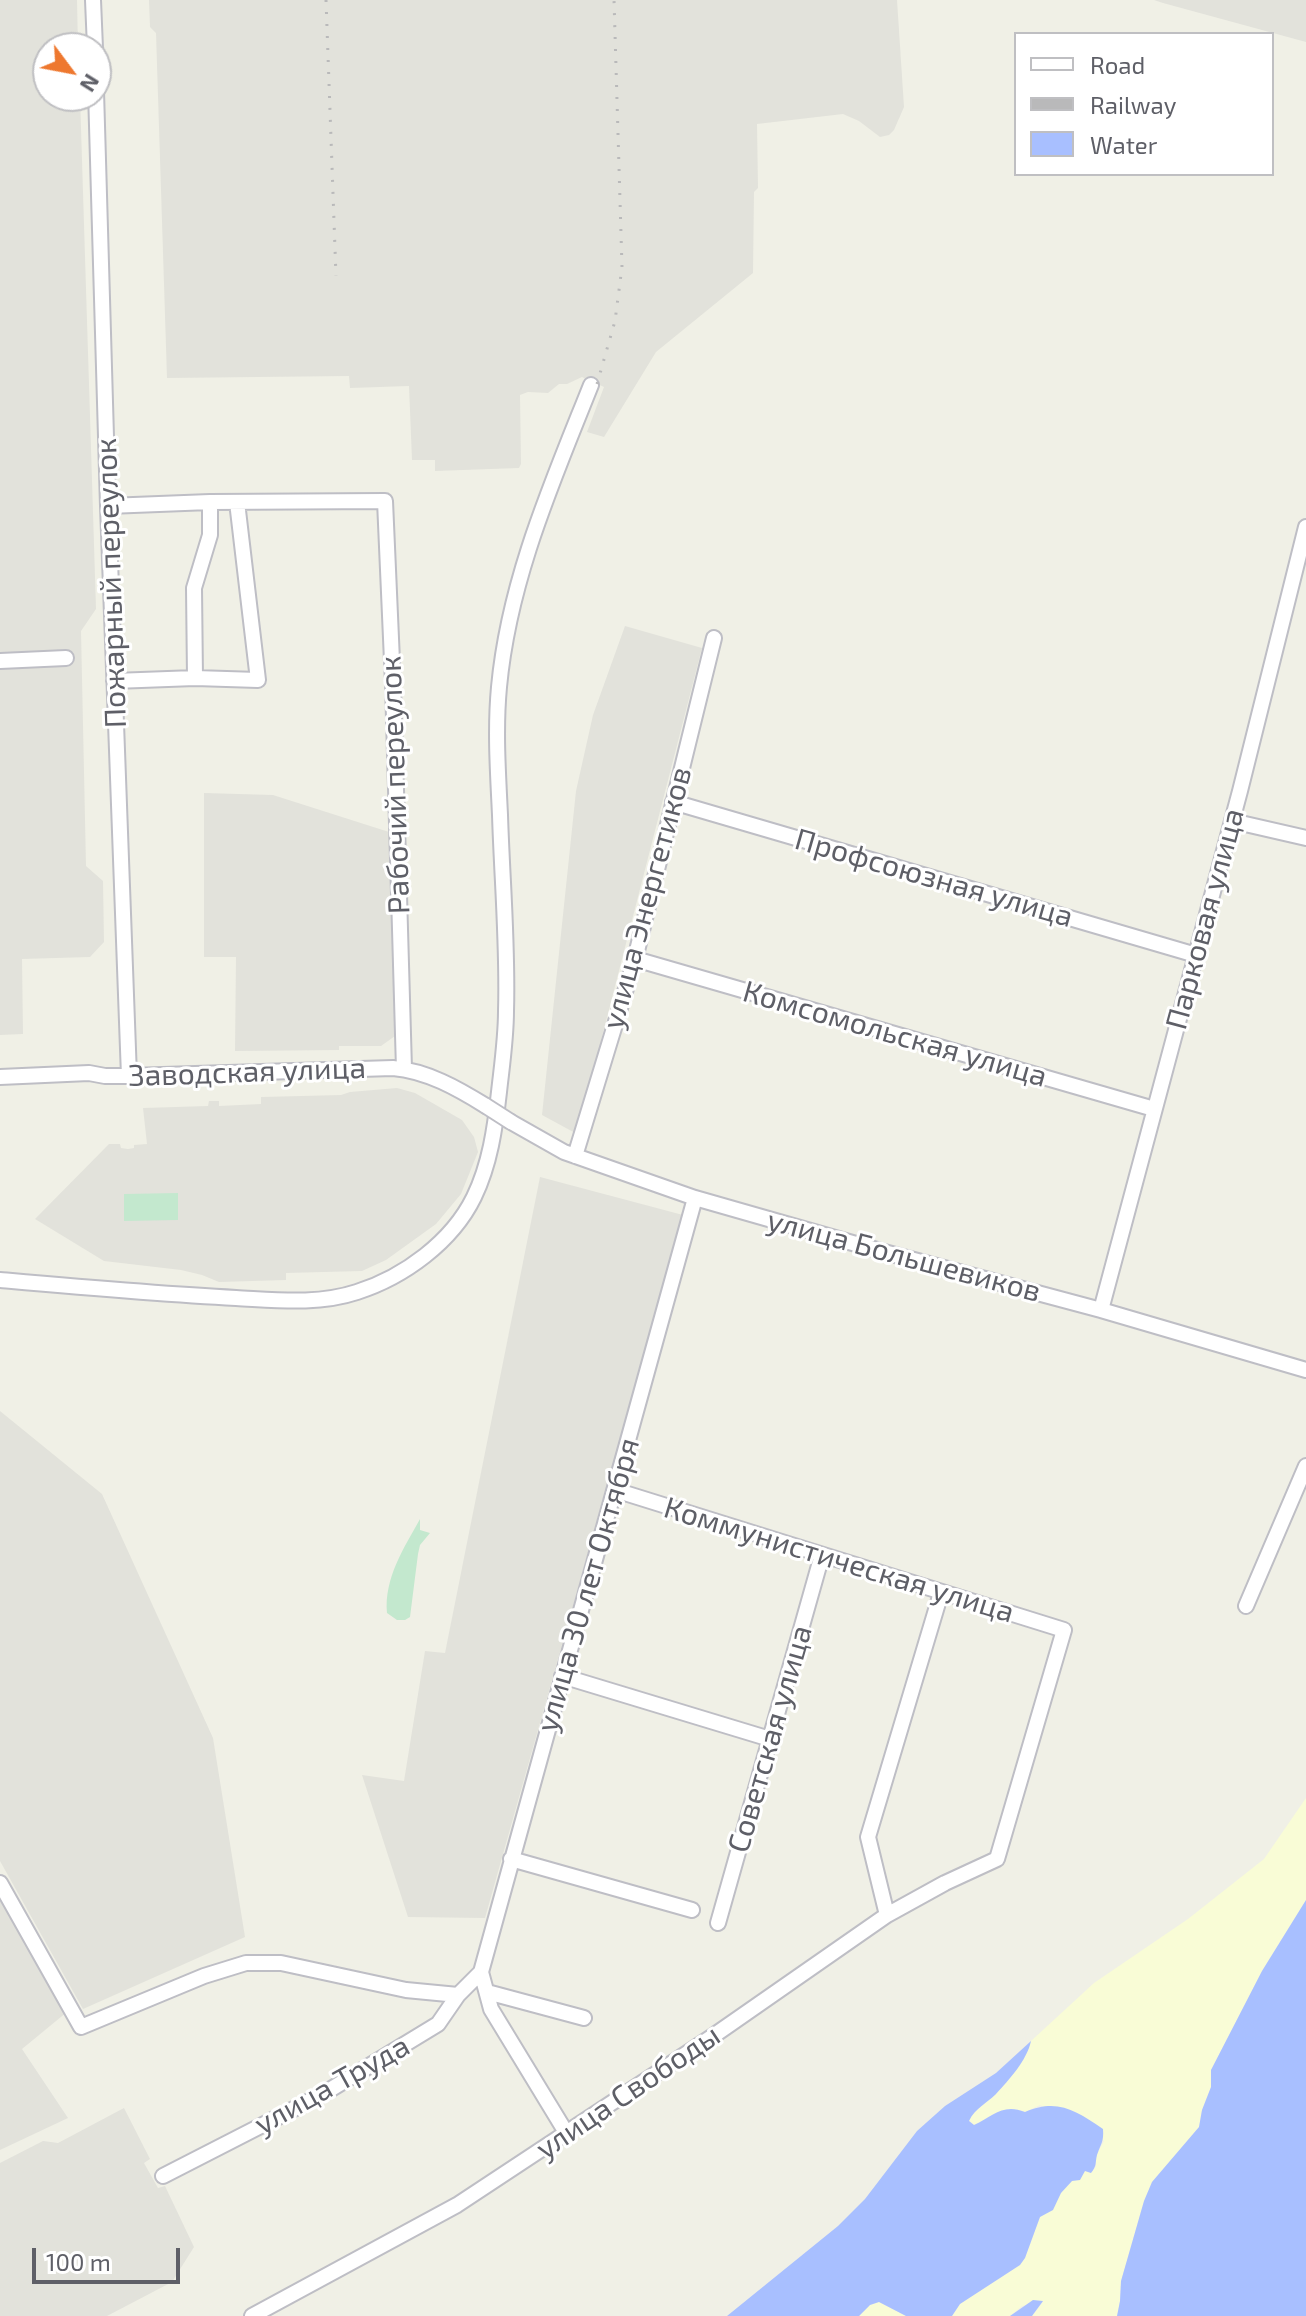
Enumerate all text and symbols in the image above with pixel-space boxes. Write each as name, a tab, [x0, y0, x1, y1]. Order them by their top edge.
north arrow	[32, 32, 112, 112]
legend	[1014, 32, 1274, 176]
text: Road	[1090, 50, 1145, 79]
text: N	[75, 70, 106, 97]
text: Railway	[1090, 90, 1176, 119]
text: Water	[1090, 130, 1157, 159]
street label: Пожарный переулок	[88, 437, 134, 729]
street label: Рабочий переулок	[372, 655, 418, 915]
street label: улица Энергетиков	[595, 763, 699, 1033]
street label: Парковая улица	[1158, 805, 1252, 1033]
street label: Профсоюзная улица	[791, 821, 1077, 935]
street label: Комсомольская улица	[739, 973, 1051, 1095]
street label: Заводская улица	[127, 1050, 367, 1094]
street label: улица Большевиков	[763, 1202, 1045, 1310]
street label: улица 30 лет Октября	[529, 1434, 647, 1736]
street label: Коммунистическая улица	[660, 1490, 1018, 1630]
street label: Советская улица	[720, 1621, 820, 1857]
street label: улица Свободы	[529, 2017, 727, 2167]
street label: улица Труда	[248, 2028, 416, 2142]
scale bar	[36, 2232, 184, 2282]
text: 100 m	[46, 2247, 111, 2276]

